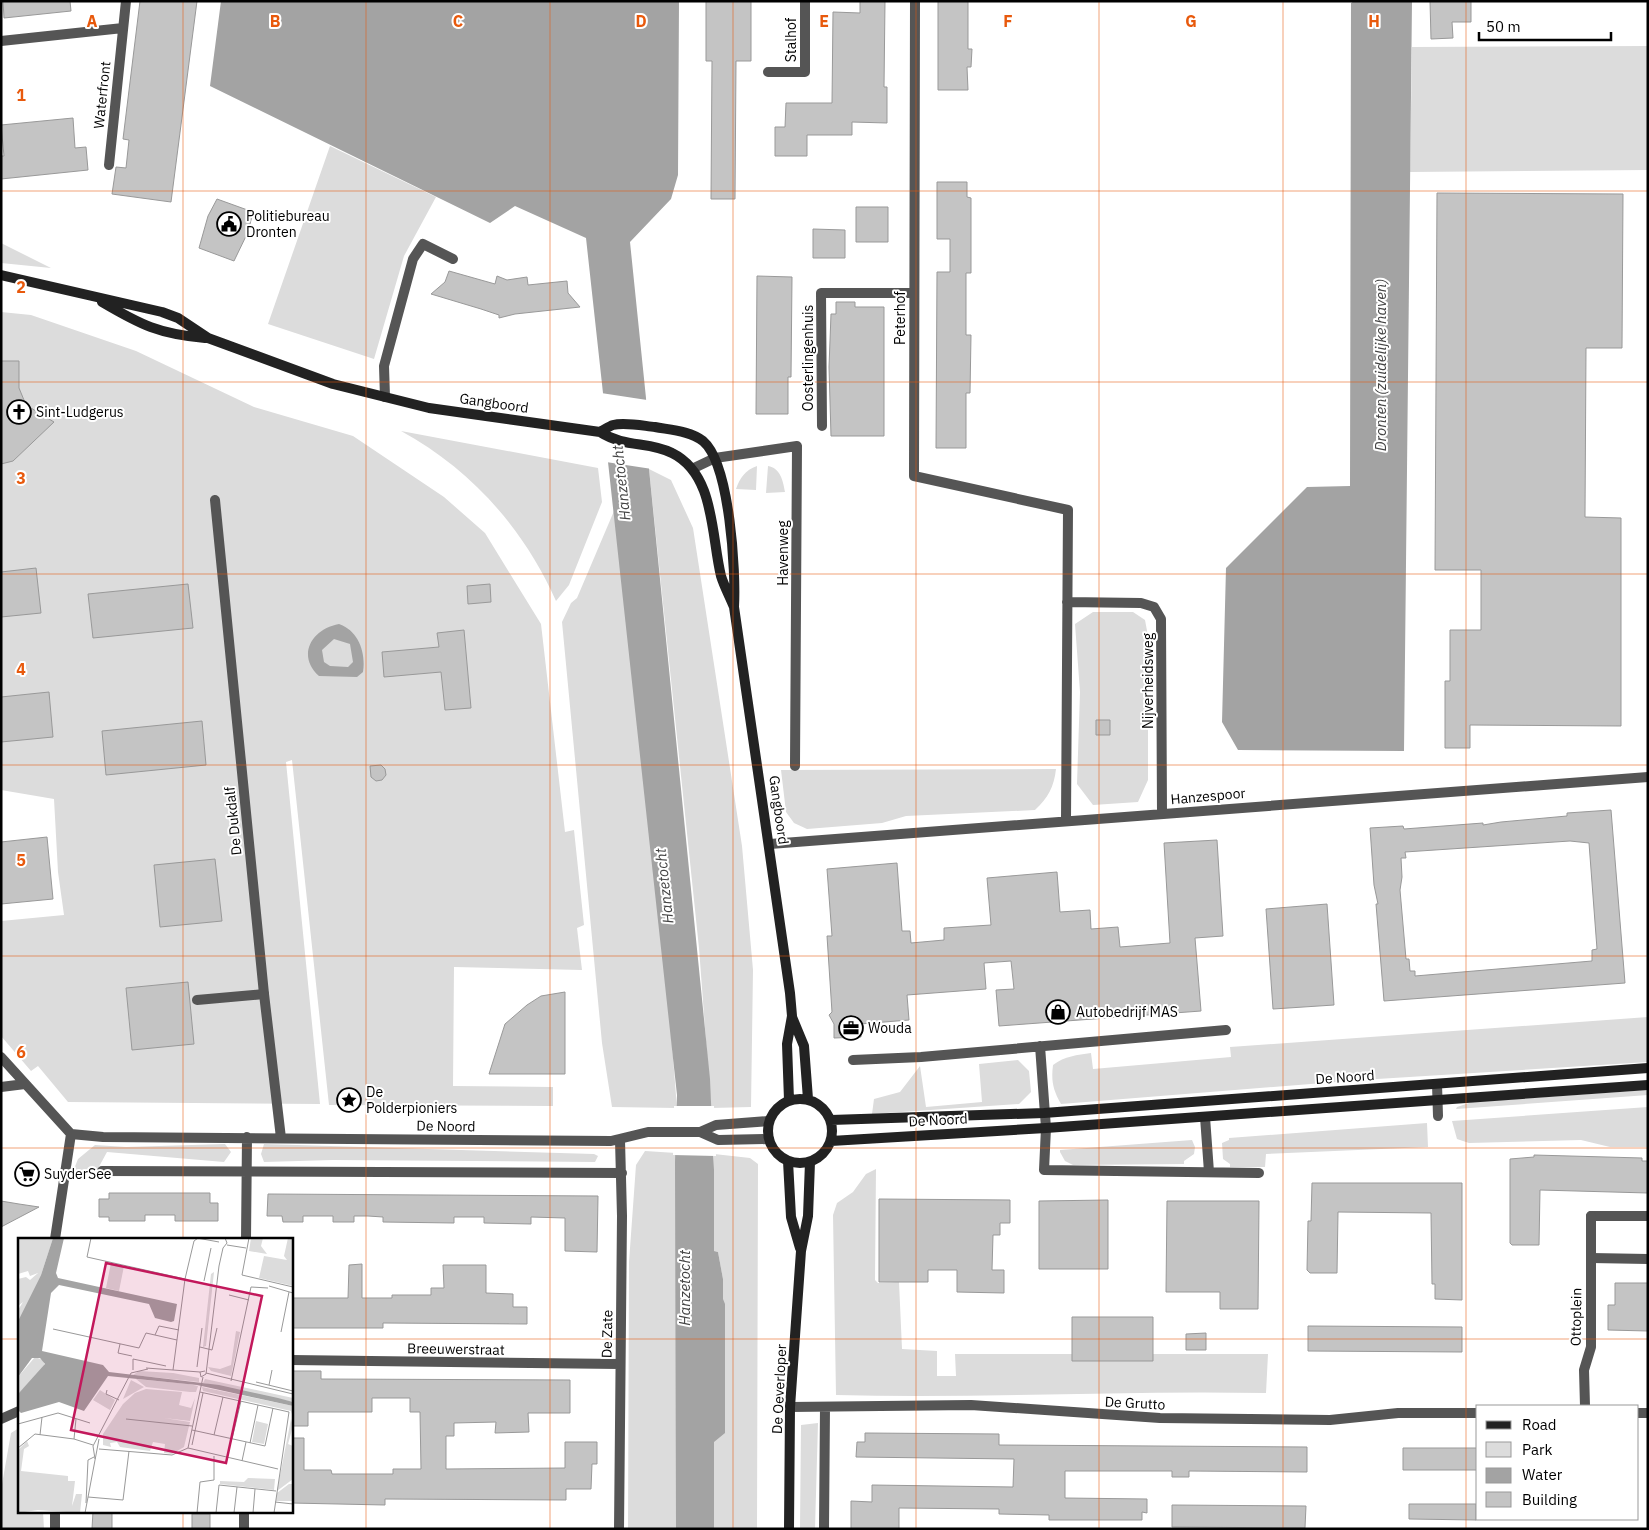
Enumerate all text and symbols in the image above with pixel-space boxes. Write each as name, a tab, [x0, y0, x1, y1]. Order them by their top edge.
scale bar	[1479, 10, 1612, 42]
text: A	[87, 11, 98, 31]
text: B	[270, 11, 281, 31]
text: C	[453, 11, 463, 31]
text: D	[635, 11, 647, 31]
text: E	[819, 11, 829, 31]
text: F	[1003, 11, 1013, 31]
text: G	[1185, 11, 1197, 31]
text: H	[1368, 11, 1380, 31]
street label: Stalhof	[782, 17, 800, 62]
text: 50 m	[1486, 17, 1521, 36]
street label: Waterfront	[90, 60, 115, 130]
text: 1	[16, 85, 26, 105]
place label: Politiebureau Dronten	[246, 207, 330, 241]
public building icon: Politiebureau Dronten	[216, 211, 242, 237]
text: 2	[16, 277, 26, 297]
water label: Dronten (zuidelijke haven)	[1371, 279, 1390, 451]
street label: Peterhof	[891, 291, 909, 345]
street label: Oosterlingenhuis	[799, 305, 817, 411]
street label: Gangboord	[458, 389, 530, 417]
church icon: Sint-Ludgerus	[6, 399, 32, 425]
place label: Sint-Ludgerus	[36, 403, 124, 421]
water label: Hanzetocht	[607, 443, 634, 521]
text: 3	[16, 468, 26, 488]
street label: Havenweg	[774, 520, 792, 586]
street label: Nijverheidsweg	[1139, 632, 1157, 729]
text: 4	[16, 659, 26, 679]
street label: Gangboord	[765, 774, 793, 846]
street label: Hanzespoor	[1170, 784, 1246, 808]
street label: De Dukdalf	[220, 785, 246, 856]
water label: Hanzetocht	[650, 846, 677, 924]
text: 5	[16, 850, 26, 870]
shop icon: Autobedrijf MAS	[1045, 999, 1071, 1025]
place label: Autobedrijf MAS	[1076, 1003, 1178, 1021]
office icon: Wouda	[838, 1015, 864, 1041]
place label: Wouda	[868, 1019, 912, 1037]
text: 6	[16, 1042, 26, 1062]
street label: De Noord	[1315, 1066, 1375, 1088]
place label: De Polderpioniers	[366, 1083, 458, 1117]
place icon: De Polderpioniers	[336, 1087, 362, 1113]
street label: De Noord	[908, 1109, 968, 1131]
street label: De Noord	[416, 1116, 476, 1136]
supermarket icon: SuyderSee	[14, 1161, 40, 1187]
place label: SuyderSee	[44, 1165, 112, 1183]
inset map	[18, 1238, 292, 1512]
water label: Hanzetocht	[675, 1249, 694, 1326]
street label: Ottoplein	[1566, 1288, 1586, 1346]
street label: De Zate	[598, 1309, 616, 1358]
street label: Breeuwerstraat	[407, 1339, 505, 1359]
street label: De Oeverloper	[768, 1344, 790, 1434]
street label: De Grutto	[1104, 1392, 1166, 1414]
legend	[1476, 1405, 1639, 1520]
text: Road	[1522, 1415, 1557, 1434]
text: Park	[1522, 1440, 1552, 1459]
text: Water	[1522, 1465, 1563, 1484]
text: Building	[1522, 1490, 1577, 1509]

